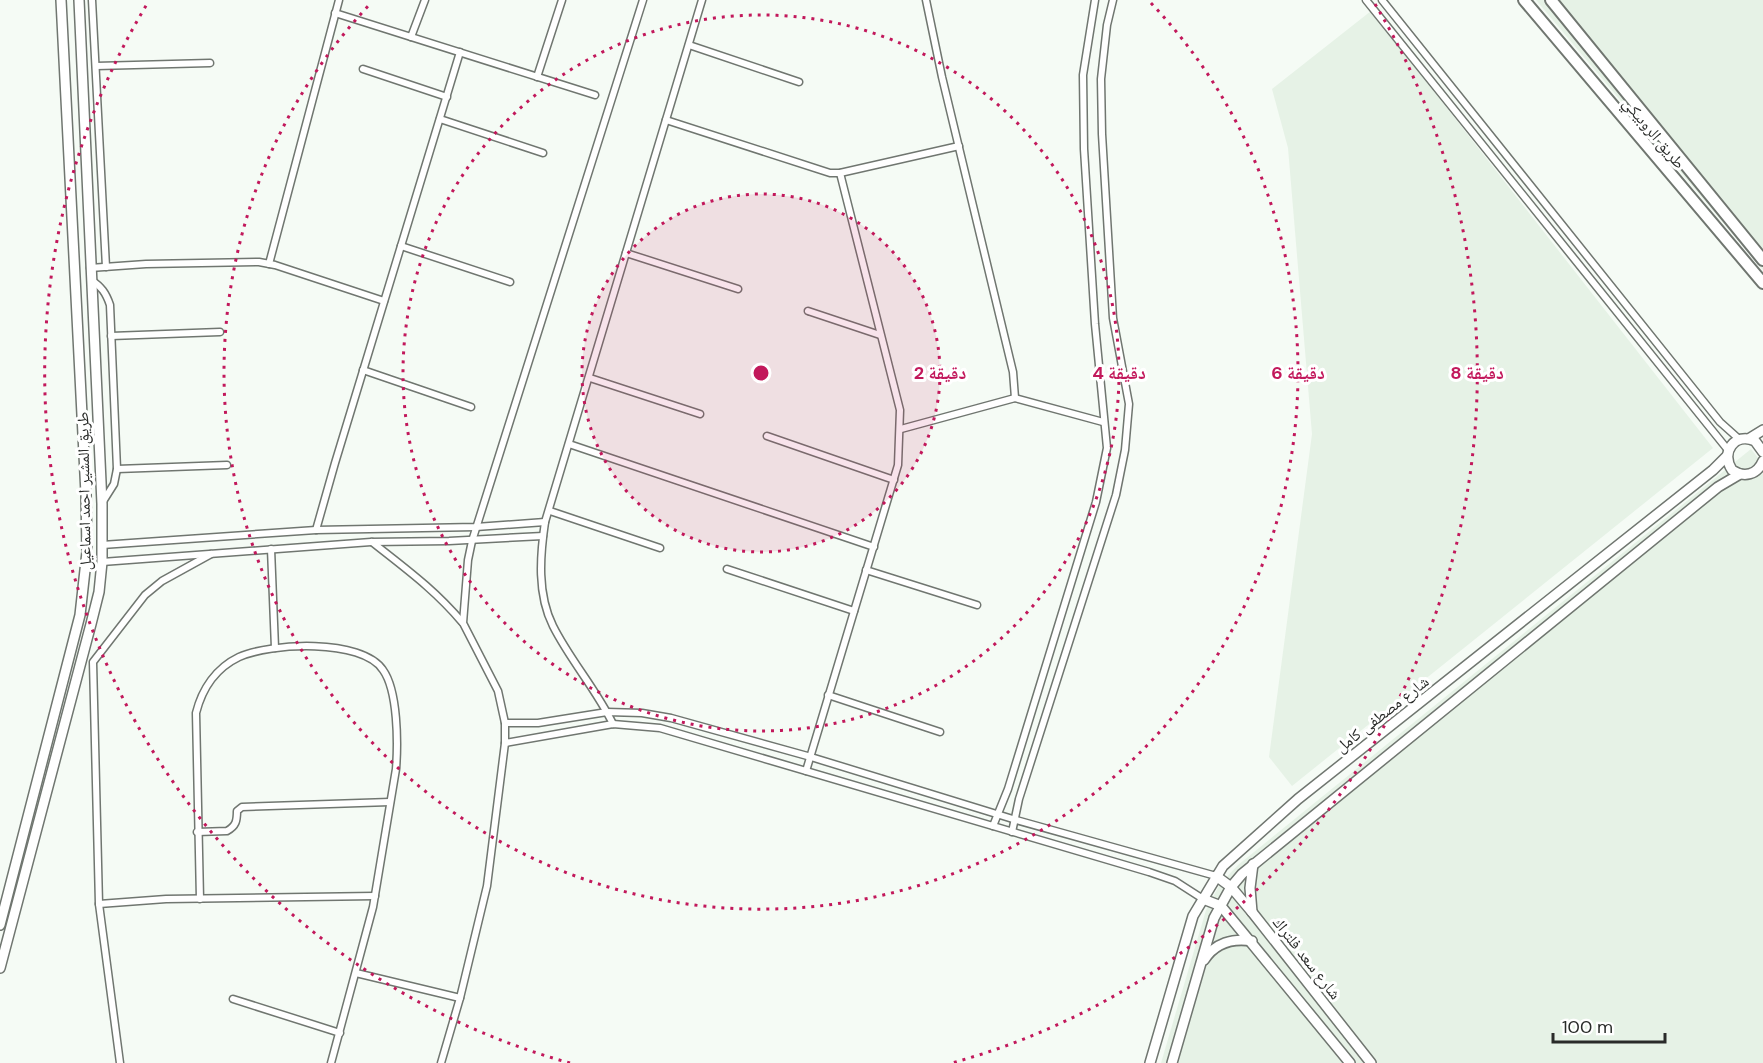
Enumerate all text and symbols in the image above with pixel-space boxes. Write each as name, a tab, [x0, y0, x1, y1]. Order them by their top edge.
street label: طريق الروبيكي	[1617, 93, 1690, 174]
text: 2 دقيقة	[914, 361, 966, 385]
text: 4 دقيقة	[1092, 361, 1146, 385]
text: 6 دقيقة	[1271, 361, 1325, 385]
text: 8 دقيقة	[1450, 361, 1504, 385]
centre of rings	[751, 363, 771, 383]
street label: طريق المشير احمد اسماعيل	[72, 411, 96, 571]
street label: شارع مصطفى كامل	[1331, 671, 1433, 757]
street label: شارع سعد فلتراك	[1268, 912, 1346, 1004]
scale bar	[1553, 1006, 1666, 1044]
text: 100 m	[1562, 1015, 1613, 1039]

